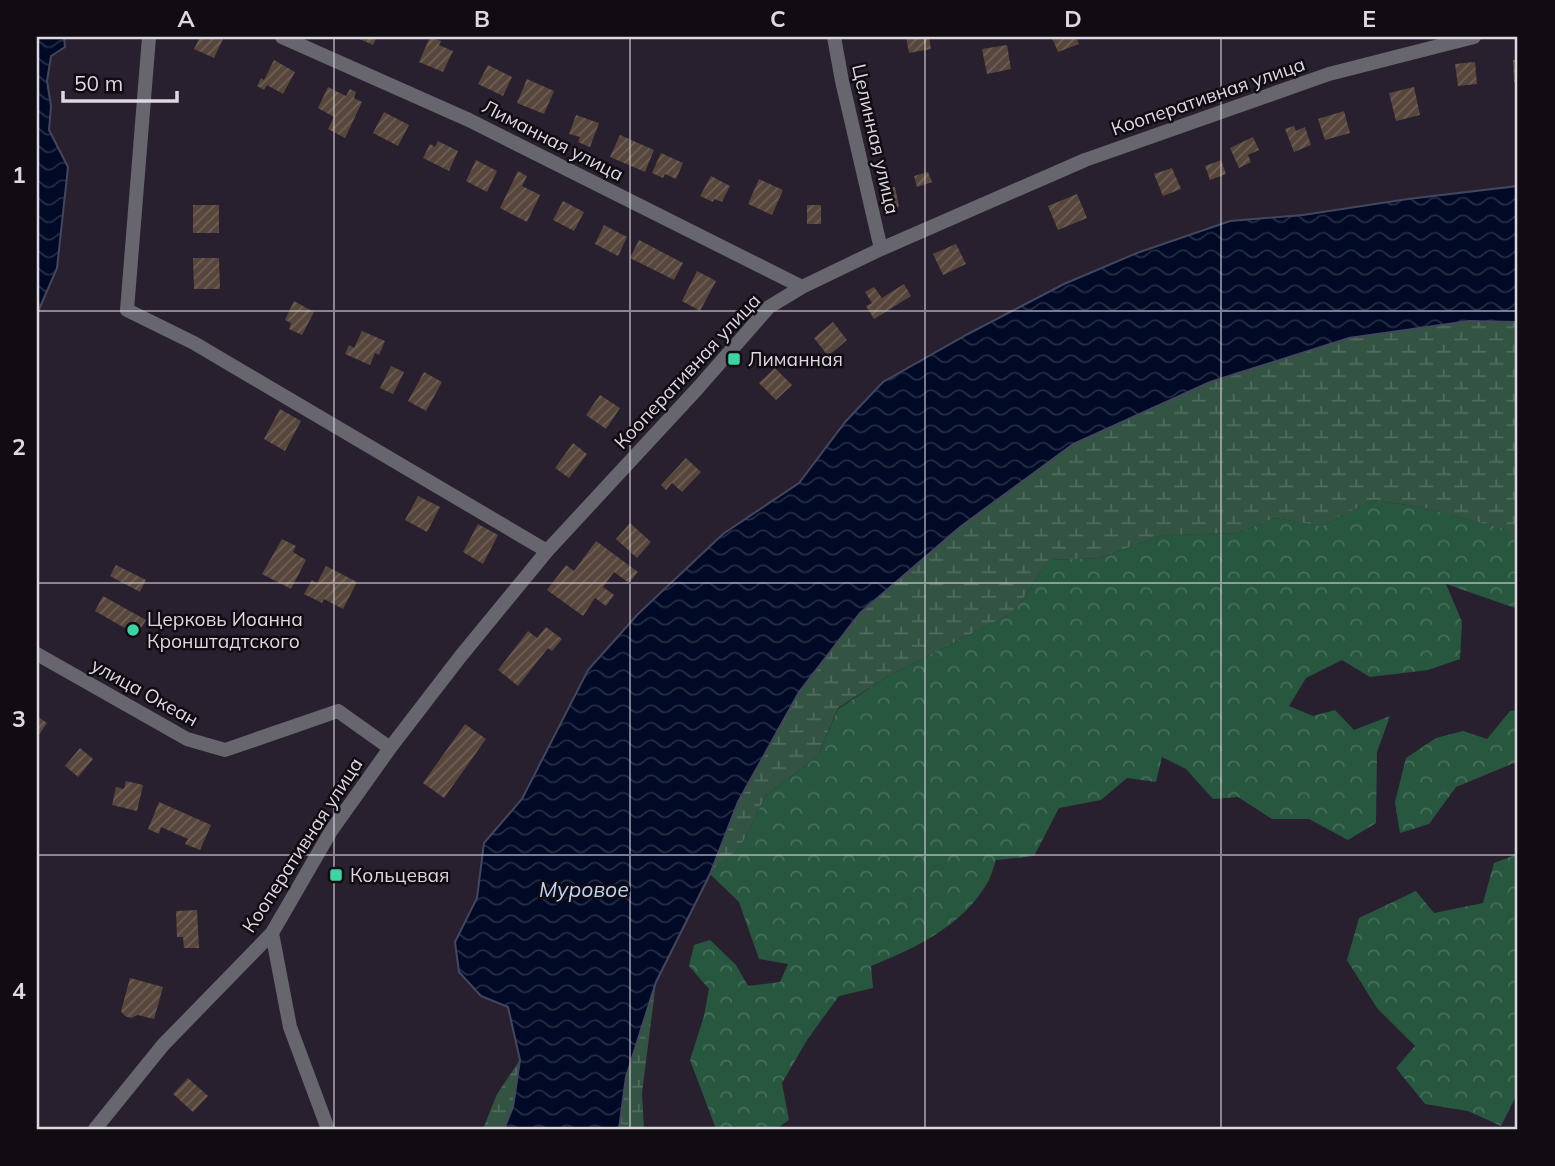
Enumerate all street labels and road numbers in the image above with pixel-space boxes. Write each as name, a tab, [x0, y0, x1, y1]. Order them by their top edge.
street label: Кооперативная улица	[1108, 51, 1308, 141]
street label: Целинная улица	[847, 62, 905, 216]
street label: Лиманная улица	[478, 94, 628, 186]
street label: Кооперативная улица	[609, 288, 765, 454]
street label: улица Океан	[87, 653, 203, 731]
street label: Кооперативная улица	[236, 753, 368, 937]

